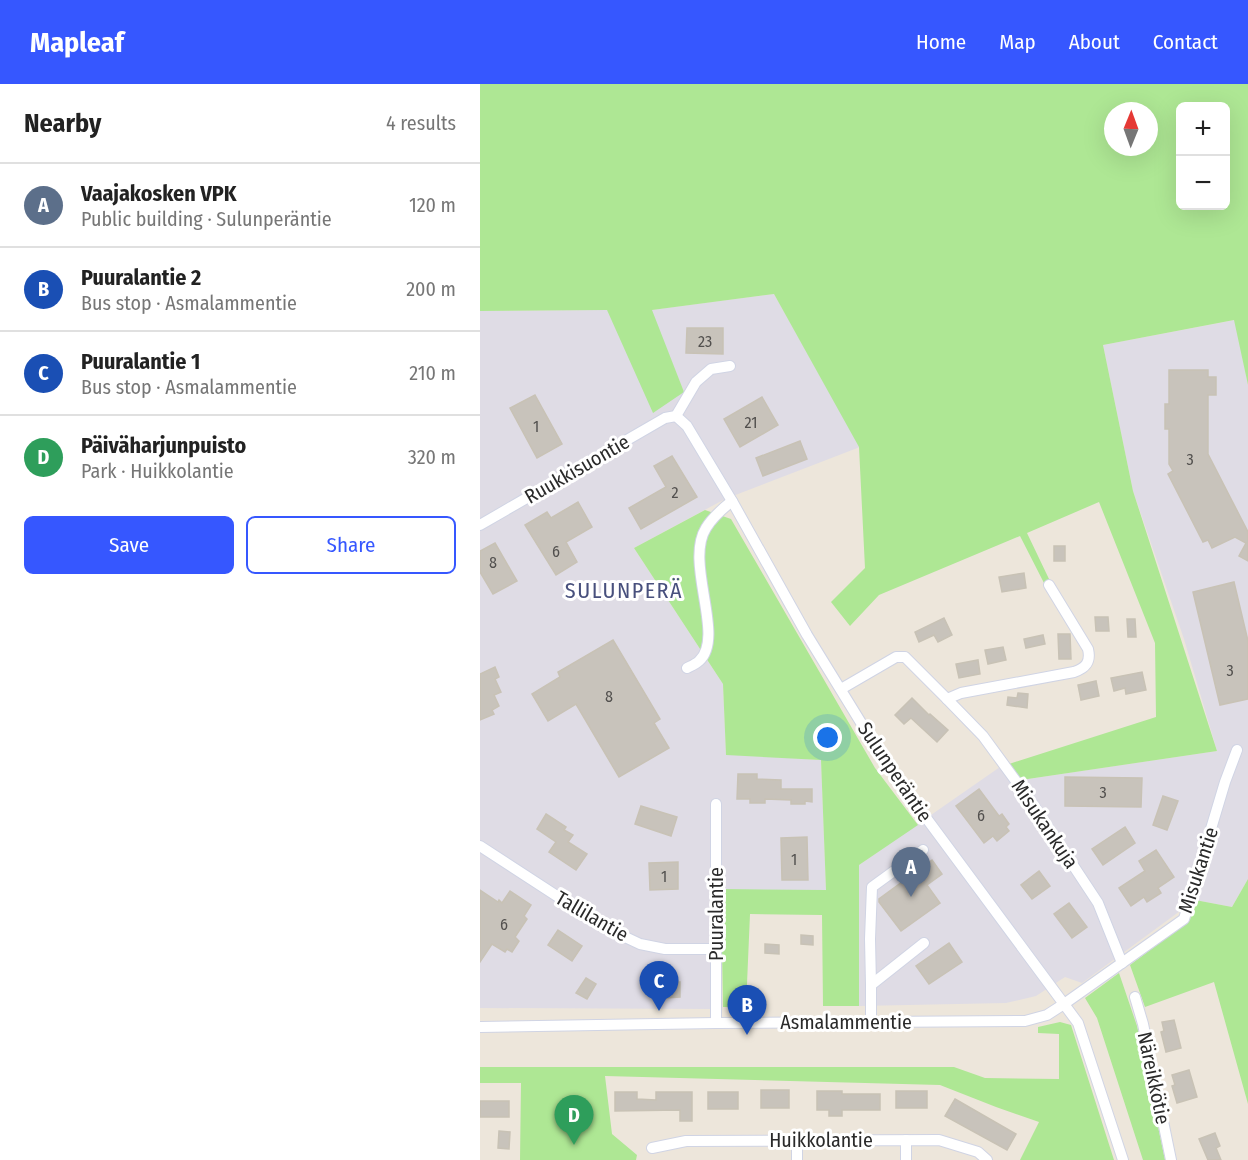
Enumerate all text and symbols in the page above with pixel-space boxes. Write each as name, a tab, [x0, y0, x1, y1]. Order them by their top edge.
text: Mapleaf	[30, 26, 124, 59]
text: Home	[916, 29, 966, 55]
text: Map	[999, 29, 1036, 55]
text: About	[1069, 29, 1120, 55]
text: Contact	[1153, 29, 1218, 55]
north arrow	[1104, 102, 1158, 156]
map controls	[1176, 102, 1230, 210]
button: +	[1176, 102, 1230, 156]
text: Nearby	[24, 108, 101, 139]
text: 4 results	[386, 111, 456, 135]
button: −	[1176, 156, 1230, 210]
text: Vaajakosken VPK	[81, 180, 237, 207]
text: A	[38, 193, 49, 217]
text: 120 m	[409, 193, 456, 217]
text: Public building · Sulunperäntie	[81, 207, 332, 231]
text: Puuralantie 2	[81, 264, 201, 291]
text: B	[38, 277, 49, 301]
text: 200 m	[406, 277, 456, 301]
text: Bus stop · Asmalammentie	[81, 291, 297, 315]
house number: 23	[698, 332, 712, 351]
text: Puuralantie 1	[81, 348, 200, 375]
text: C	[38, 361, 49, 385]
text: 210 m	[409, 361, 456, 385]
text: Bus stop · Asmalammentie	[81, 375, 297, 399]
house number: 21	[745, 413, 757, 432]
house number: 1	[533, 417, 539, 436]
street label: Ruukkisuontie	[520, 429, 634, 509]
text: Päiväharjunpuisto	[81, 432, 246, 459]
text: D	[38, 445, 49, 469]
text: 320 m	[408, 445, 456, 469]
house number: 3	[1186, 450, 1194, 469]
text: Park · Huikkolantie	[81, 459, 234, 483]
house number: 2	[671, 483, 679, 502]
button: Save	[24, 516, 234, 574]
button: Share	[246, 516, 456, 574]
house number: 6	[552, 542, 560, 561]
house number: 8	[489, 553, 497, 572]
district label: SULUNPERÄ	[565, 577, 683, 604]
house number: 3	[1226, 661, 1234, 680]
house number: 8	[605, 687, 613, 706]
street label: Sulunperäntie	[853, 717, 937, 827]
your location	[813, 723, 842, 752]
street label: Misukankuja	[1007, 775, 1083, 873]
house number: 3	[1099, 783, 1107, 802]
house number: 6	[977, 806, 985, 825]
street label: Misukantie	[1173, 824, 1223, 916]
pin: A	[892, 848, 930, 897]
house number: 1	[791, 850, 797, 869]
house number: 1	[661, 867, 667, 886]
street label: Puuralantie	[704, 867, 728, 961]
street label: Tallilantie	[551, 885, 633, 947]
house number: 6	[500, 915, 508, 934]
pin: C	[640, 962, 678, 1011]
pin: B	[728, 986, 766, 1035]
street label: Asmalammentie	[780, 1010, 912, 1034]
street label: Näreikkötie	[1133, 1030, 1175, 1126]
pin: D	[554, 1096, 593, 1145]
street label: Huikkolantie	[769, 1128, 873, 1152]

